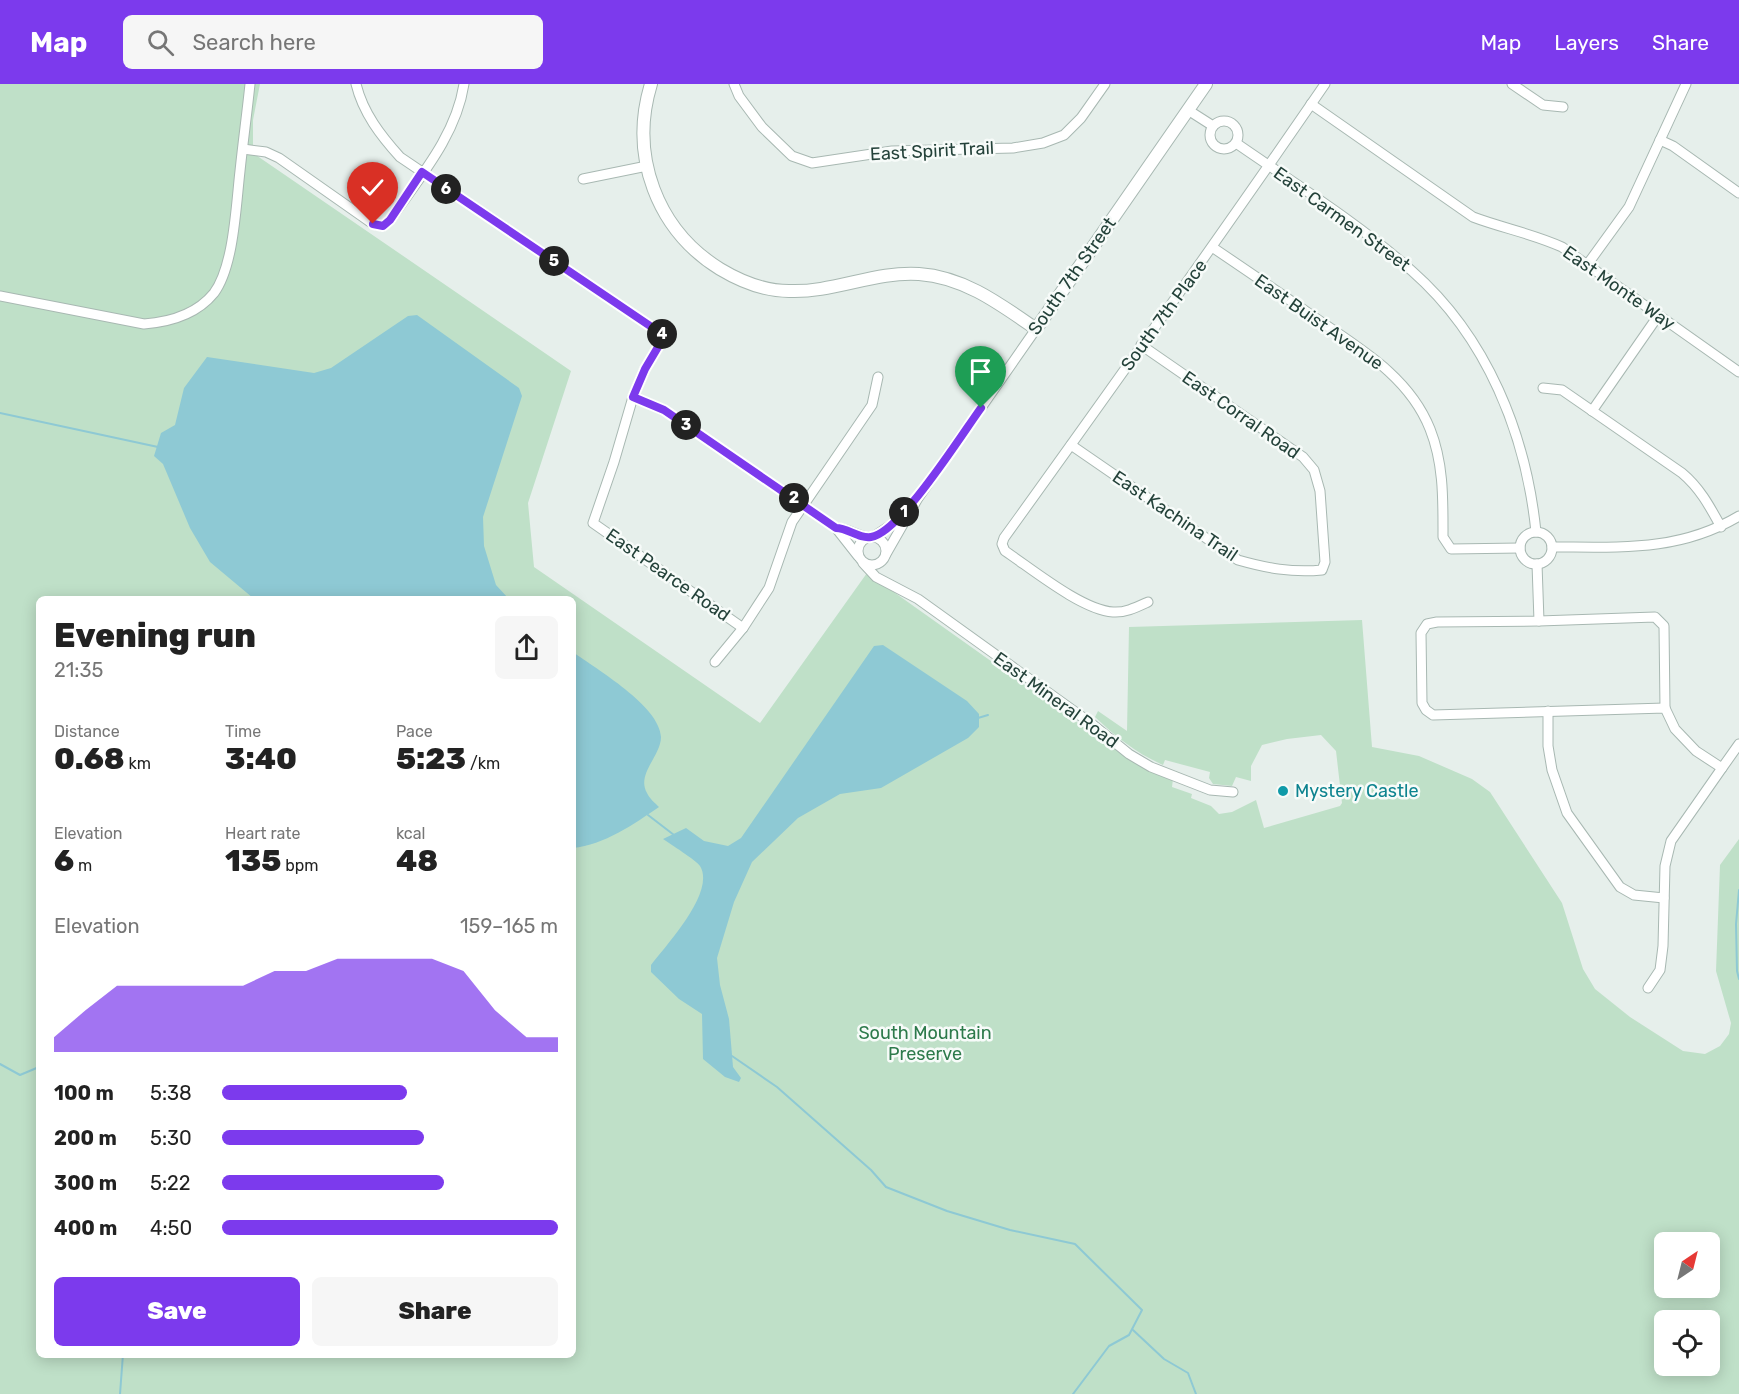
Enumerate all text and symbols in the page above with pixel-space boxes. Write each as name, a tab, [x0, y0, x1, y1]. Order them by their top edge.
search box	[123, 15, 543, 69]
text: Map	[30, 26, 87, 59]
icon: search	[144, 26, 177, 59]
text: Search here	[192, 29, 316, 56]
text: Map	[1480, 30, 1521, 55]
text: Layers	[1554, 30, 1619, 55]
text: Share	[1652, 30, 1709, 55]
street label: East Spirit Trail	[869, 137, 995, 165]
pin	[347, 162, 398, 224]
street label: East Carmen Street	[1269, 162, 1415, 276]
icon: check	[356, 171, 389, 204]
pin: 6	[431, 174, 461, 204]
text: 6	[441, 179, 451, 198]
street label: South 7th Street	[1023, 213, 1121, 339]
street label: East Monte Way	[1559, 241, 1679, 335]
pin: 5	[539, 246, 569, 276]
text: 5	[549, 251, 559, 270]
street label: South 7th Place	[1116, 255, 1212, 375]
street label: East Buist Avenue	[1250, 269, 1388, 375]
pin: 4	[647, 319, 677, 349]
text: 4	[657, 324, 667, 343]
pin	[955, 346, 1006, 408]
icon: arrive	[964, 355, 997, 388]
street label: East Corral Road	[1178, 366, 1304, 464]
pin: 3	[671, 410, 701, 440]
text: 3	[681, 415, 691, 434]
street label: East Kachina Trail	[1108, 466, 1242, 566]
pin: 2	[779, 483, 809, 513]
text: 2	[789, 488, 799, 507]
pin: 1	[889, 497, 919, 527]
text: 1	[900, 502, 908, 521]
street label: East Pearce Road	[602, 524, 734, 626]
text: Evening run	[54, 616, 256, 655]
button: share	[495, 616, 558, 679]
street label: East Mineral Road	[989, 647, 1123, 753]
text: 21:35	[54, 658, 103, 682]
text: Distance	[54, 722, 120, 741]
text: Time	[225, 722, 261, 741]
text: Pace	[396, 722, 433, 741]
text: 0.68	[54, 741, 125, 777]
text: 3:40	[225, 741, 297, 777]
text: 5:23	[396, 741, 466, 777]
text: km	[125, 754, 151, 773]
text: /km	[466, 754, 500, 773]
place label: Mystery Castle	[1295, 780, 1419, 802]
marker: Mystery Castle	[1276, 784, 1290, 798]
text: Elevation	[54, 824, 123, 843]
text: Heart rate	[225, 824, 300, 843]
text: kcal	[396, 824, 425, 843]
text: 6	[54, 843, 74, 879]
text: 135	[225, 843, 281, 879]
text: 48	[396, 843, 438, 879]
text: m	[74, 856, 92, 875]
text: bpm	[281, 856, 319, 875]
text: Elevation	[54, 914, 140, 938]
text: 159–165 m	[460, 914, 558, 938]
park label: South Mountain Preserve	[858, 1022, 992, 1065]
text: 100 m	[54, 1081, 114, 1105]
text: 5:38	[150, 1081, 192, 1105]
text: 200 m	[54, 1126, 117, 1150]
text: 5:30	[150, 1126, 192, 1150]
text: 300 m	[54, 1171, 117, 1195]
text: 5:22	[150, 1171, 190, 1195]
text: 400 m	[54, 1216, 117, 1240]
text: 4:50	[150, 1216, 192, 1240]
north arrow	[1654, 1232, 1720, 1298]
map controls	[1654, 1232, 1720, 1376]
button: Save	[54, 1277, 300, 1346]
button: Share	[312, 1277, 558, 1346]
button: locate	[1654, 1310, 1720, 1376]

